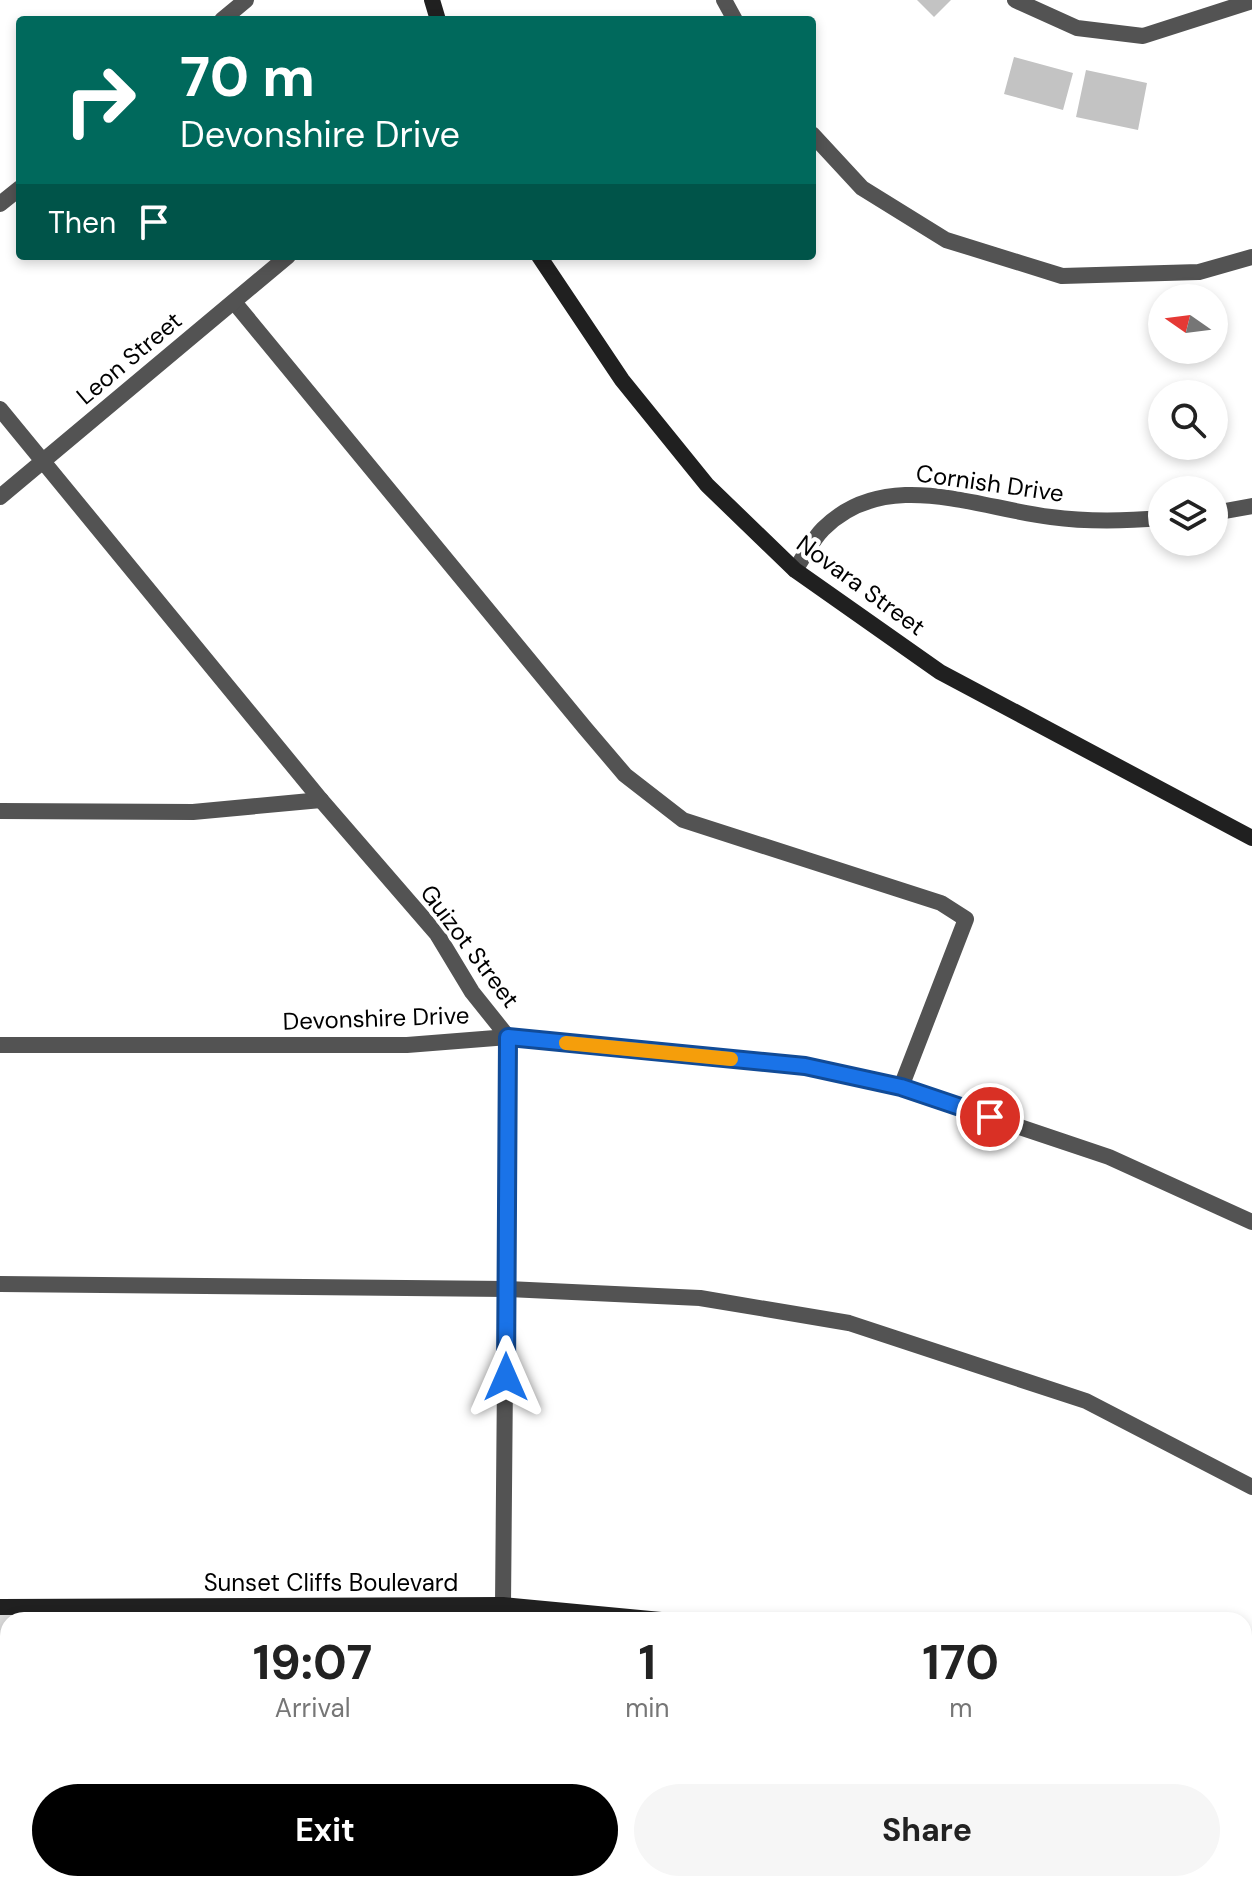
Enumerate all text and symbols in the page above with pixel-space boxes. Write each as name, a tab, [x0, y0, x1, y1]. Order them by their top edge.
text: 70 m	[180, 40, 315, 113]
icon: right	[48, 48, 152, 152]
text: Devonshire Drive	[180, 111, 460, 158]
icon: arrive	[132, 200, 176, 244]
text: Then	[48, 203, 116, 242]
north arrow	[1148, 284, 1228, 364]
map controls	[1148, 284, 1228, 556]
street label: Leon Street	[70, 305, 188, 411]
button: search	[1148, 380, 1228, 460]
street label: Cornish Drive	[914, 457, 1066, 509]
button: layers	[1148, 476, 1228, 556]
street label: Novara Street	[791, 528, 931, 642]
street label: Guizot Street	[414, 878, 526, 1014]
street label: Devonshire Drive	[282, 999, 470, 1037]
pin	[956, 1083, 1024, 1151]
icon: arrive	[968, 1095, 1012, 1139]
position arrow	[464, 1335, 548, 1419]
street label: Sunset Cliffs Boulevard	[204, 1567, 458, 1598]
text: 19:07	[253, 1631, 372, 1694]
text: 1	[639, 1631, 656, 1694]
text: 170	[922, 1631, 999, 1694]
text: Arrival	[275, 1691, 350, 1725]
text: min	[625, 1691, 670, 1725]
text: m	[949, 1691, 972, 1725]
button: Exit	[32, 1784, 618, 1876]
button: Share	[634, 1784, 1220, 1876]

